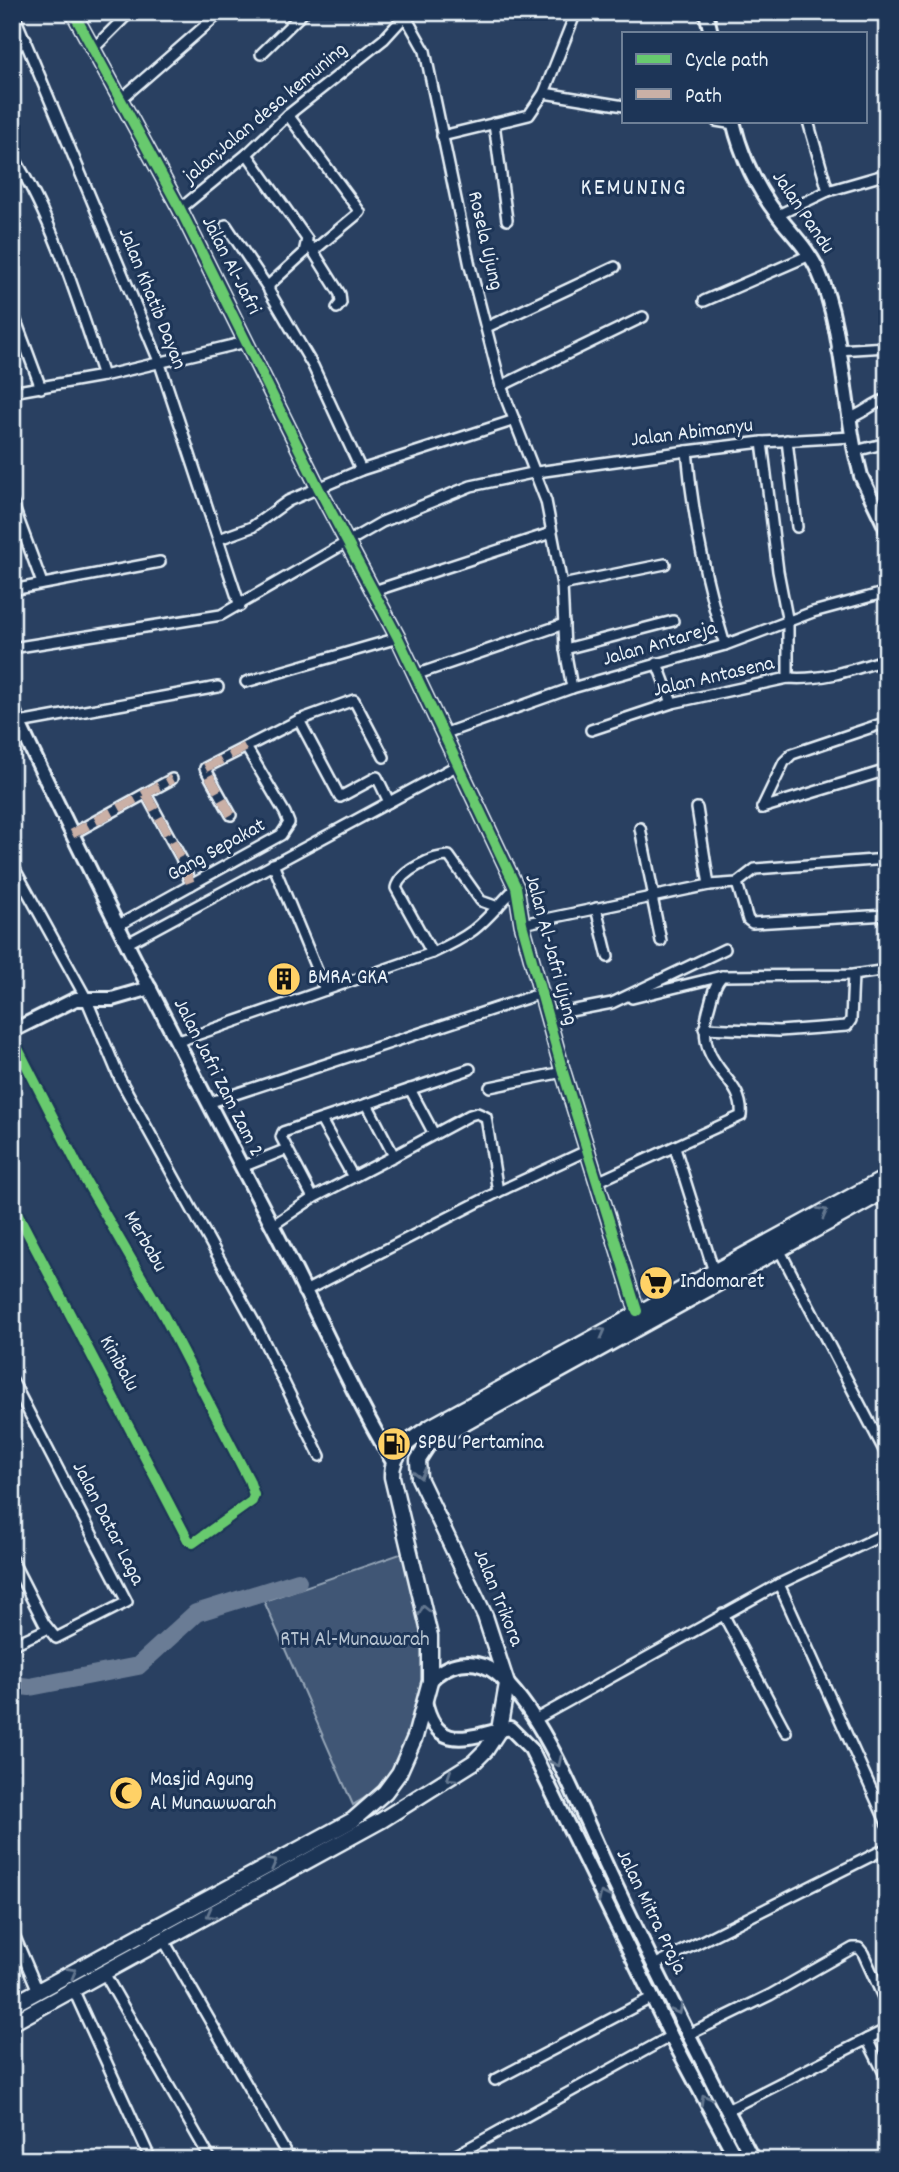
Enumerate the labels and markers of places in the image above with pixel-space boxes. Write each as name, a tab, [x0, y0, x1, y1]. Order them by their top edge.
building icon: BMRA GKA	[265, 960, 303, 998]
place label: BMRA GKA	[308, 964, 389, 994]
supermarket icon: Indomaret	[637, 1264, 675, 1302]
place label: Indomaret	[680, 1268, 765, 1298]
fuel station icon: SPBU Pertamina	[375, 1425, 413, 1463]
place label: SPBU Pertamina	[418, 1429, 545, 1459]
place label: Masjid Agung Al Munawwarah	[150, 1766, 276, 1820]
mosque icon: Masjid Agung Al Munawwarah	[107, 1774, 145, 1812]

